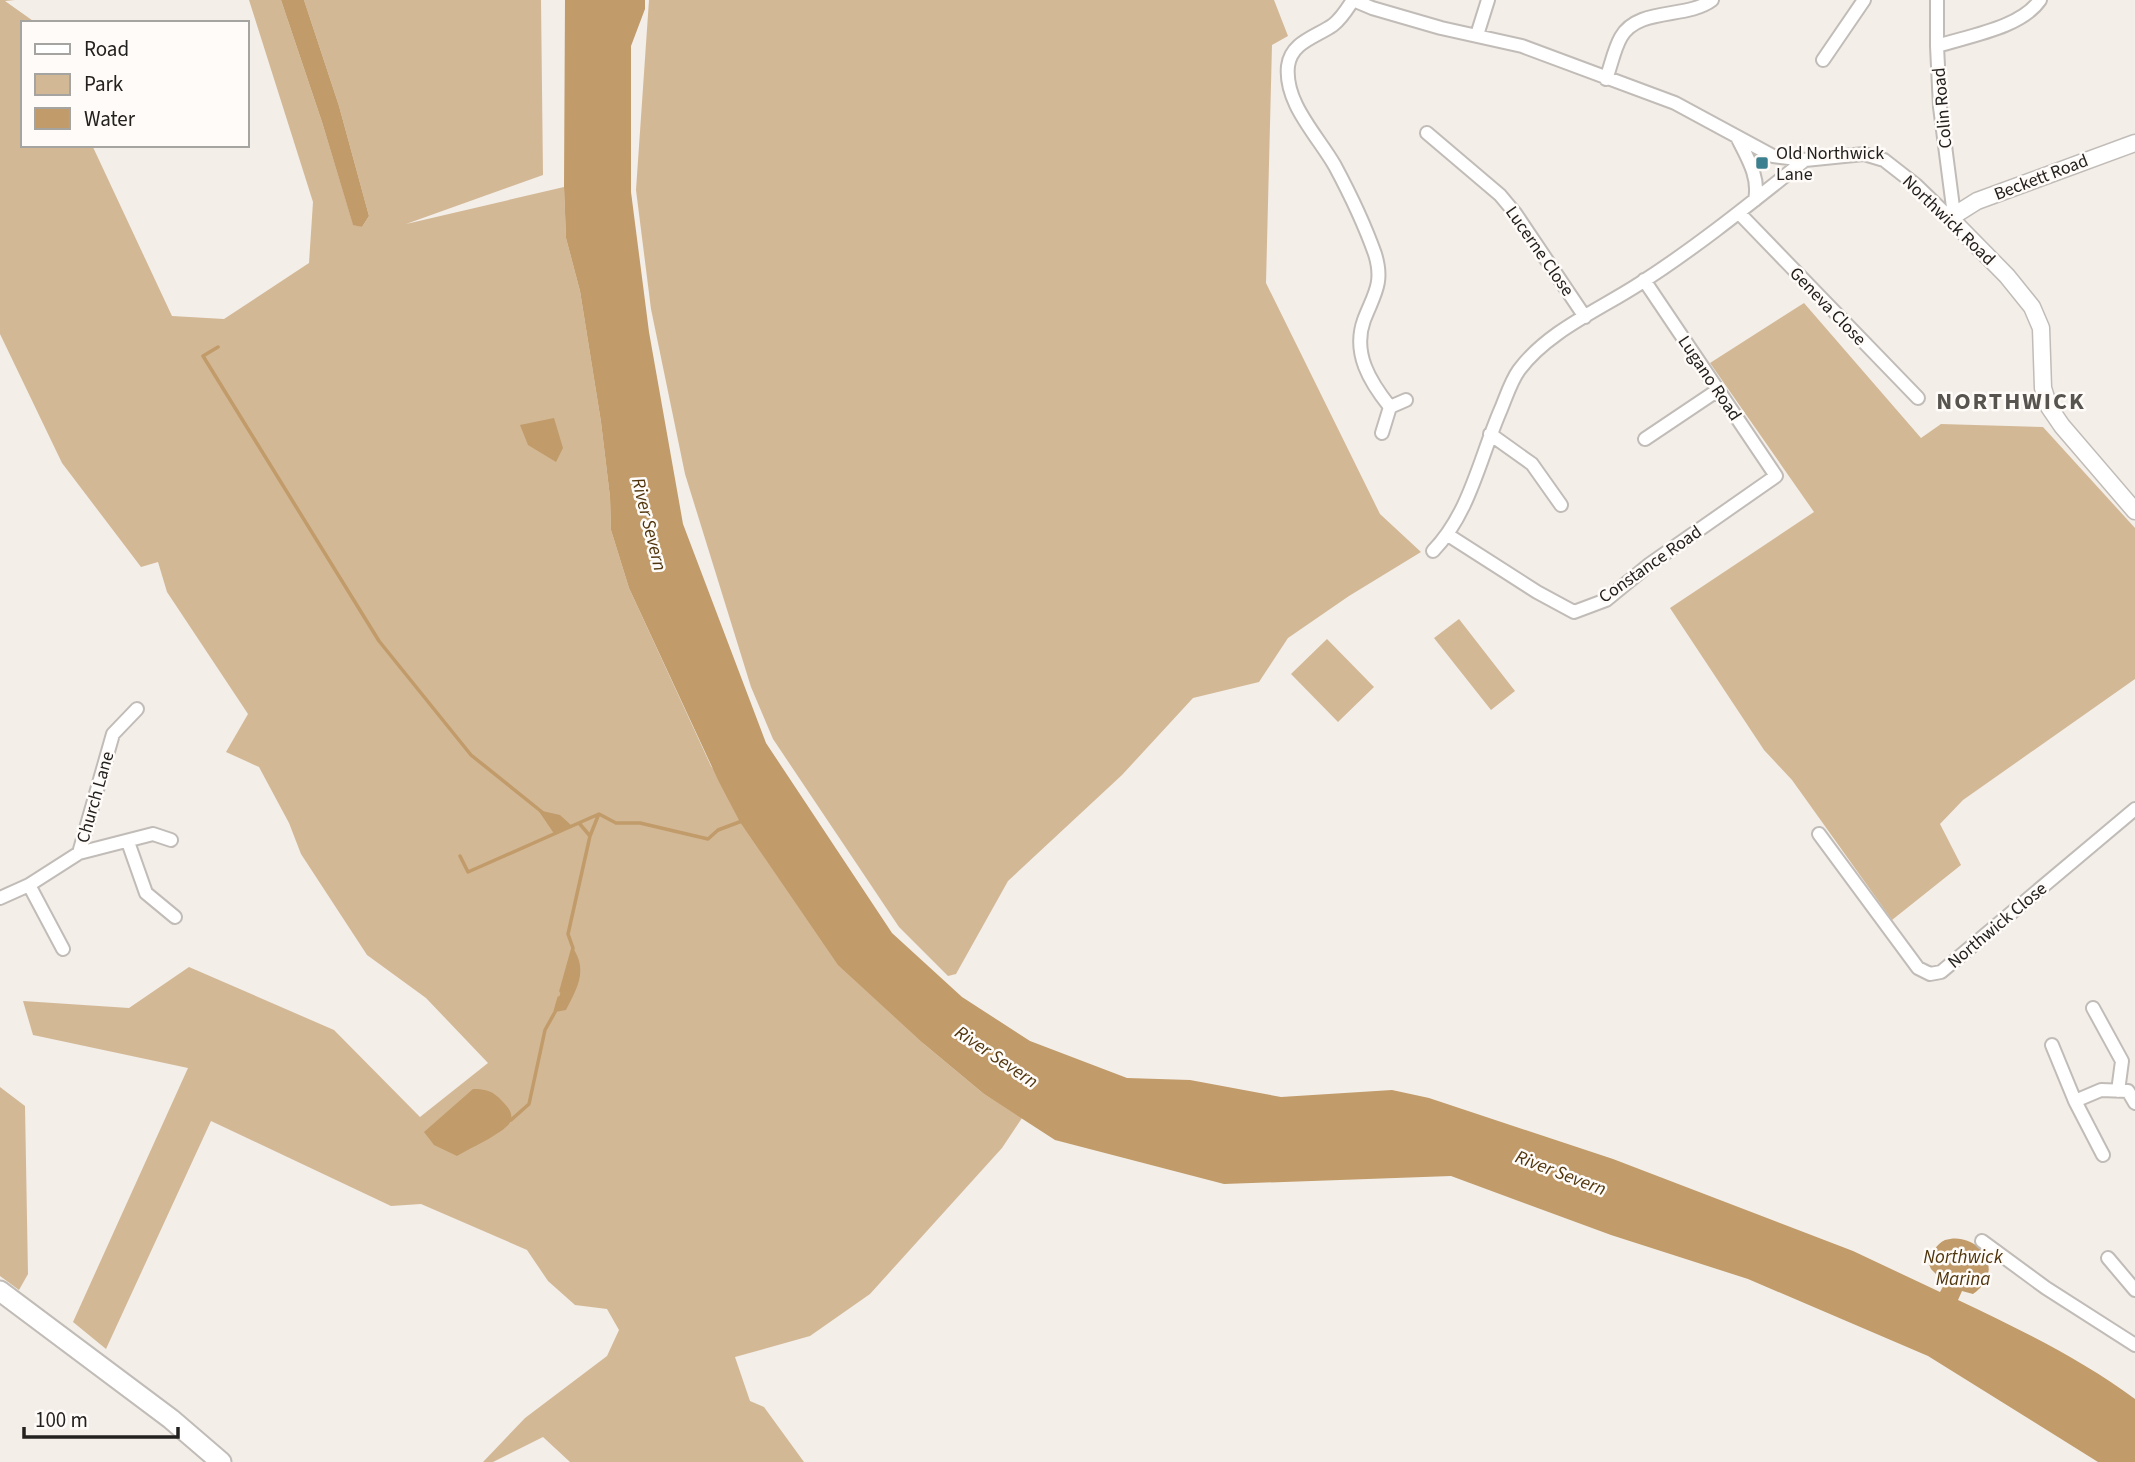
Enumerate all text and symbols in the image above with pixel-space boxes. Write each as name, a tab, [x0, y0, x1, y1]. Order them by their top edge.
legend	[21, 21, 248, 147]
text: Road	[84, 34, 129, 64]
street label: Colin Road	[1927, 66, 1958, 149]
text: Park	[84, 69, 124, 99]
text: Water	[84, 104, 136, 134]
place label: Old Northwick Lane	[1776, 141, 1884, 187]
street label: Beckett Road	[1990, 148, 2092, 207]
marker: Old Northwick Lane	[1754, 155, 1770, 171]
street label: Northwick Road	[1897, 170, 2001, 271]
street label: Lucerne Close	[1499, 201, 1580, 301]
street label: Geneva Close	[1784, 261, 1872, 351]
street label: Lugano Road	[1672, 331, 1747, 426]
district label: NORTHWICK	[1936, 384, 2086, 419]
water label: River Severn	[624, 475, 673, 574]
street label: Constance Road	[1594, 520, 1707, 609]
street label: Church Lane	[70, 748, 120, 846]
street label: Northwick Close	[1942, 876, 2052, 974]
water label: River Severn	[949, 1019, 1043, 1095]
water label: River Severn	[1511, 1144, 1610, 1203]
water label: Northwick Marina	[1923, 1244, 2004, 1293]
scale bar	[24, 1396, 178, 1440]
text: 100 m	[35, 1405, 88, 1435]

